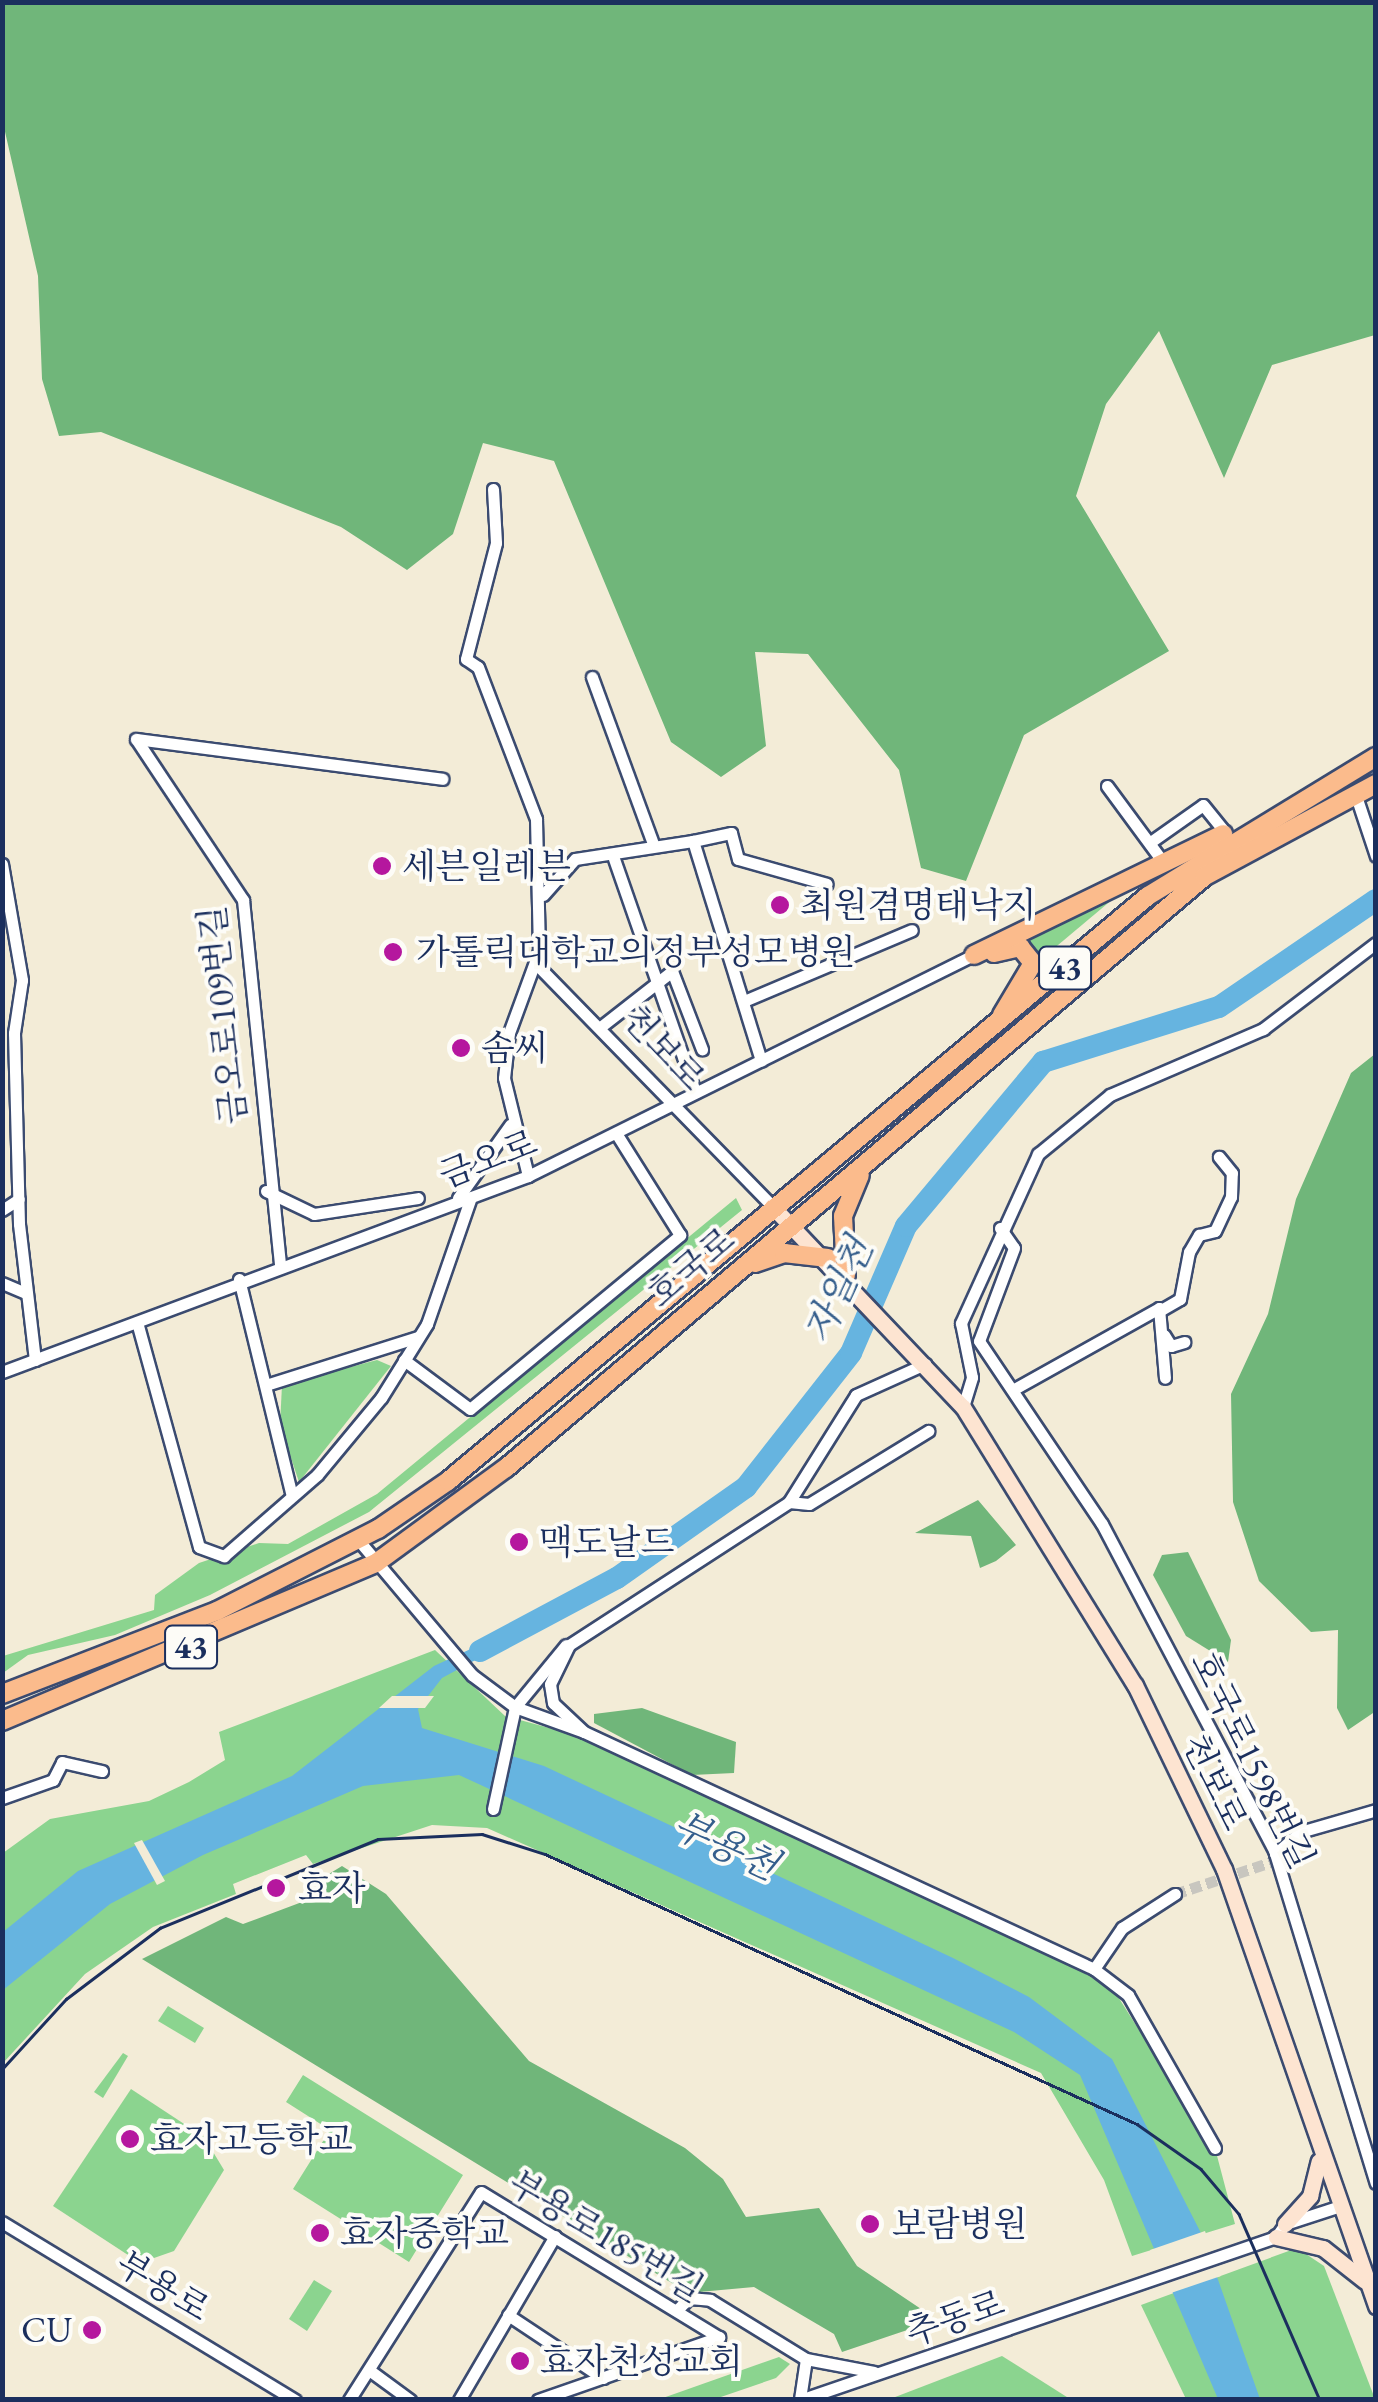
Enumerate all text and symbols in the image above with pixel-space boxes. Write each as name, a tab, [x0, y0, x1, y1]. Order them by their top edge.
place label: 세븐일레븐	[402, 845, 571, 887]
marker: 세븐일레븐	[371, 855, 393, 877]
place label: 최원겸명태낙지	[800, 884, 1037, 926]
marker: 최원겸명태낙지	[769, 894, 791, 916]
street label: 금오로109번길	[191, 904, 255, 1126]
place label: 가톨릭대학교의정부성모병원	[416, 931, 856, 973]
marker: 가톨릭대학교의정부성모병원	[380, 939, 406, 965]
road number: 43	[1038, 941, 1092, 995]
street label: 천보로	[614, 997, 714, 1099]
place label: 솜씨	[481, 1027, 549, 1069]
marker: 솜씨	[450, 1037, 472, 1059]
street label: 금오로	[433, 1121, 543, 1197]
street label: 호국로	[639, 1218, 743, 1316]
water label: 자일천	[794, 1230, 882, 1350]
place label: 맥도날드	[539, 1521, 674, 1563]
marker: 맥도날드	[508, 1531, 530, 1553]
road number: 43	[164, 1620, 218, 1674]
street label: 호국로1598번길	[1182, 1645, 1324, 1875]
street label: 천보로	[1174, 1727, 1256, 1837]
water label: 부용천	[666, 1801, 786, 1889]
place label: 효자	[298, 1867, 366, 1909]
marker: 효자	[263, 1875, 289, 1901]
place label: 효자고등학교	[150, 2118, 353, 2160]
marker: 효자고등학교	[119, 2128, 141, 2150]
street label: 부용로185번길	[501, 2161, 711, 2311]
place label: 보람병원	[892, 2203, 1027, 2245]
marker: 보람병원	[857, 2211, 883, 2237]
place label: 효자중학교	[340, 2212, 509, 2254]
marker: 효자중학교	[309, 2222, 331, 2244]
street label: 부용로	[109, 2242, 217, 2330]
street label: 추동로	[900, 2282, 1010, 2354]
place label: CU	[21, 2309, 72, 2351]
marker: CU	[81, 2319, 103, 2341]
place label: 효자천성교회	[540, 2340, 743, 2382]
marker: 효자천성교회	[509, 2350, 531, 2372]

